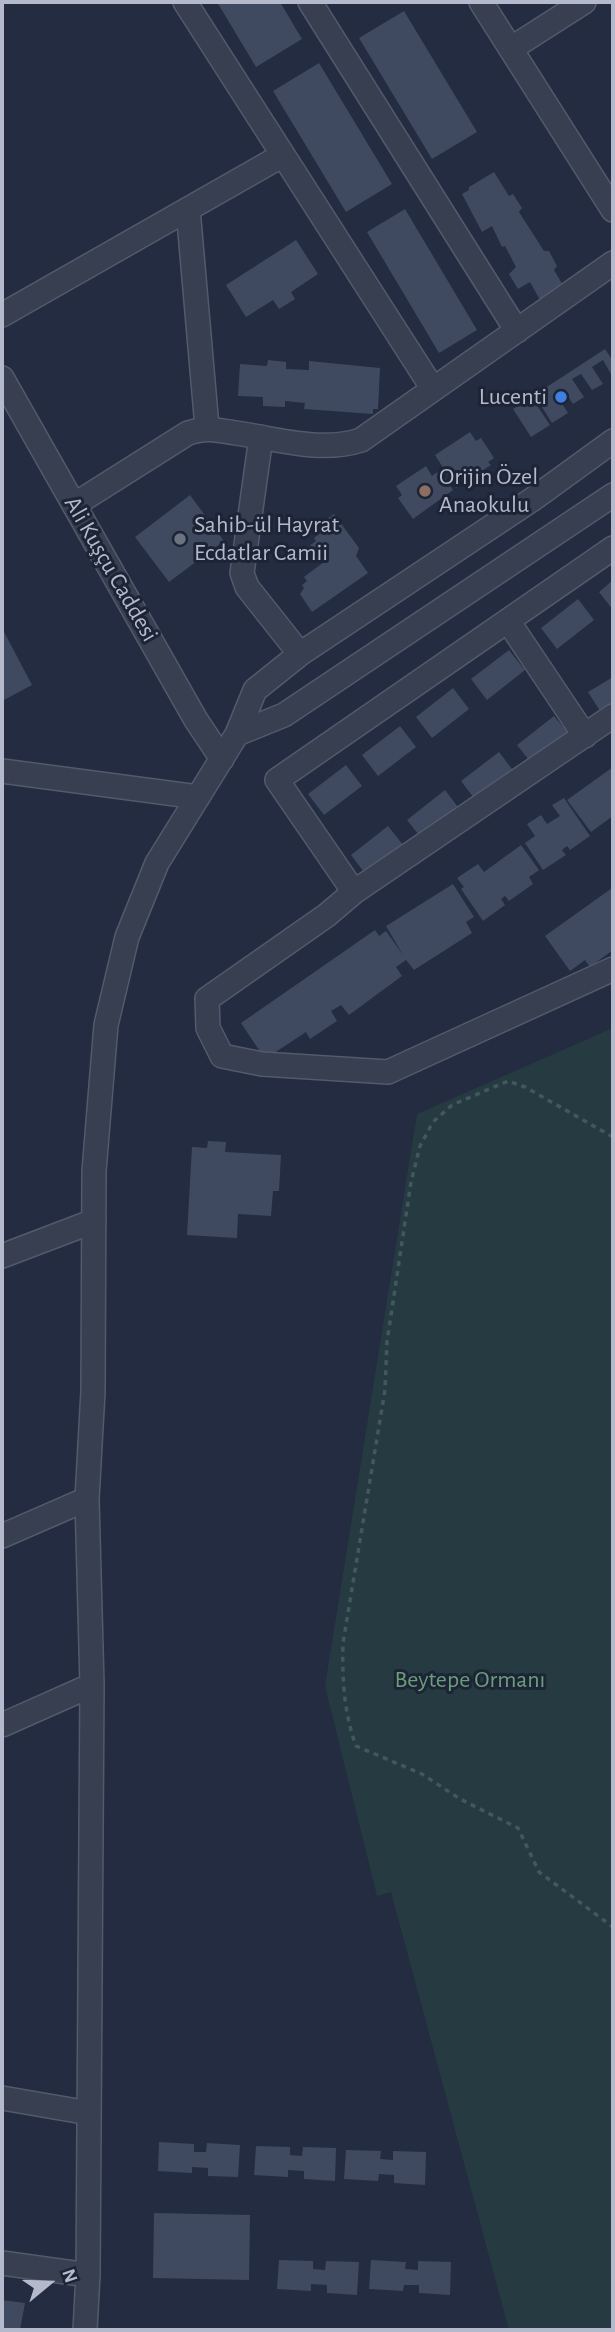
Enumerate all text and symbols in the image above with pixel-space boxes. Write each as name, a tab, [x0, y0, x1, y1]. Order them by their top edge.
place label: Lucenti	[479, 383, 547, 411]
marker: Lucenti	[553, 389, 569, 405]
place label: Orijin Özel Anaokulu	[439, 463, 538, 519]
marker: Orijin Özel Anaokulu	[417, 483, 433, 499]
street label: Ali Kuşçu Caddesi	[58, 491, 164, 647]
place label: Sahib-ül Hayrat Ecdatlar Camii	[194, 511, 339, 567]
marker: Sahib-ül Hayrat Ecdatlar Camii	[172, 531, 188, 547]
park label: Beytepe Ormanı	[395, 1666, 545, 1694]
north arrow	[14, 2248, 84, 2318]
text: N	[58, 2267, 80, 2285]

